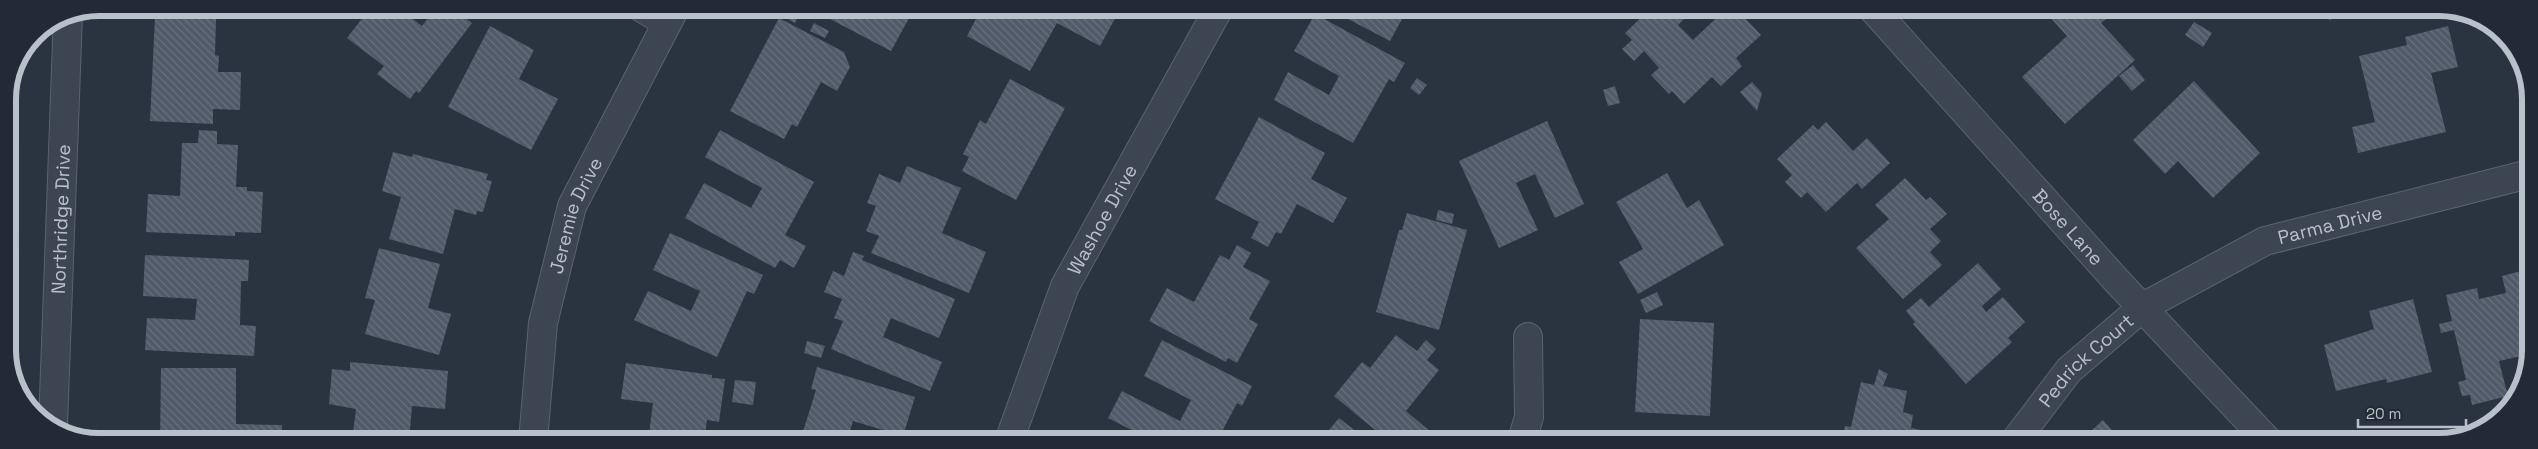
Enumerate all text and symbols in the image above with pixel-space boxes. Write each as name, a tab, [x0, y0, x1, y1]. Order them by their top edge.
street label: Northridge Drive	[45, 144, 76, 295]
street label: Jeremie Drive	[543, 153, 608, 276]
street label: Washoe Drive	[1061, 160, 1143, 279]
street label: Bose Lane	[2027, 183, 2109, 270]
street label: Parma Drive	[2275, 199, 2385, 250]
street label: Pedrick Court	[2033, 308, 2139, 412]
scale bar	[2358, 396, 2466, 428]
text: 20 m	[2366, 404, 2401, 423]

